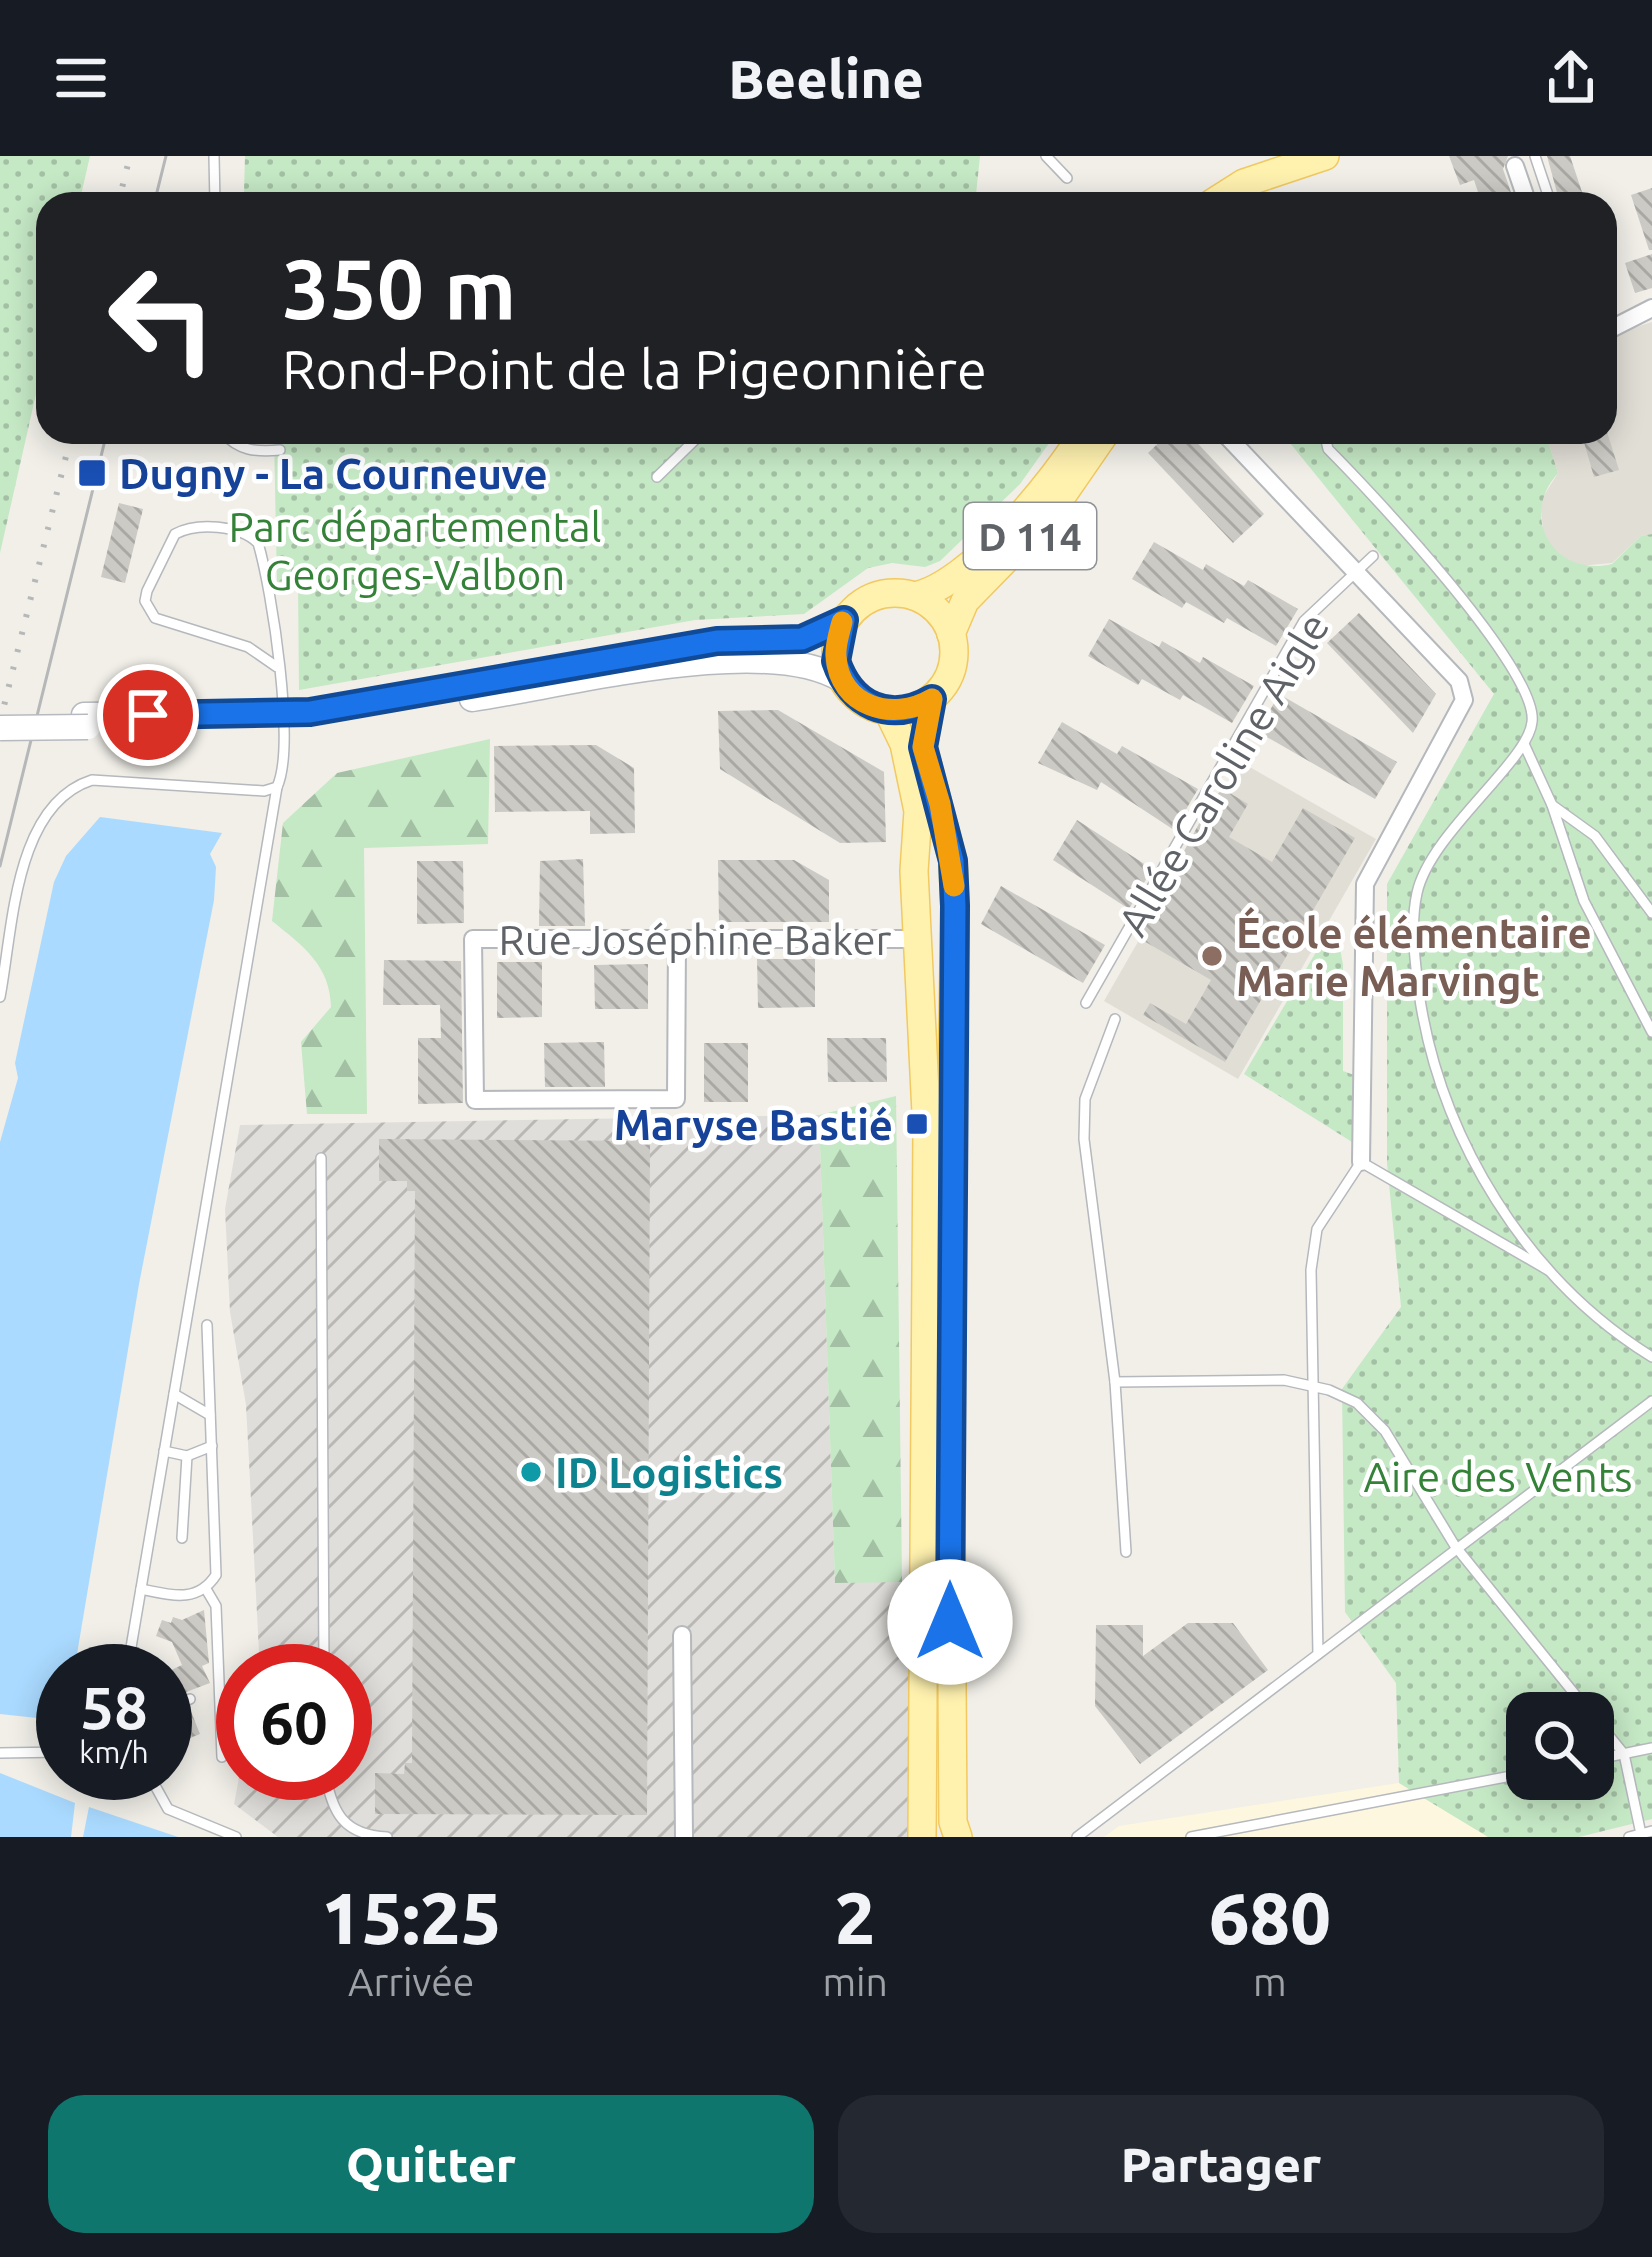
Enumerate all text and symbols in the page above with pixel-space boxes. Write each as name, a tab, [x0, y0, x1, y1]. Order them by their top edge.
icon: menu	[48, 45, 114, 111]
icon: share	[1538, 45, 1604, 111]
text: Beeline	[728, 48, 924, 108]
icon: left	[84, 240, 240, 396]
text: 350 m	[282, 241, 516, 335]
text: Rond-Point de la Pigeonnière	[282, 339, 987, 399]
place label: Dugny - La Courneuve	[119, 450, 548, 497]
marker: Dugny - La Courneuve	[76, 457, 108, 489]
park label: Parc départemental Georges-Valbon	[228, 503, 602, 598]
road number: D 114	[964, 503, 1096, 569]
street label: Allée Caroline Aigle	[1108, 605, 1338, 943]
pin	[97, 664, 199, 766]
icon: arrive	[115, 682, 181, 748]
place label: École élémentaire Marie Marvingt	[1236, 906, 1592, 1004]
street label: Rue Joséphine Baker	[499, 916, 892, 963]
marker: École élémentaire Marie Marvingt	[1199, 943, 1225, 969]
place label: Maryse Bastié	[614, 1101, 893, 1148]
marker: Maryse Bastié	[904, 1111, 930, 1137]
place label: ID Logistics	[555, 1449, 783, 1496]
park label: Aire des Vents	[1364, 1453, 1632, 1500]
marker: ID Logistics	[518, 1459, 544, 1485]
position arrow	[887, 1559, 1013, 1685]
speed limit sign: 60	[216, 1644, 372, 1800]
text: 58	[80, 1673, 148, 1740]
map controls	[1506, 1692, 1614, 1800]
button: search	[1506, 1692, 1614, 1800]
text: km/h	[79, 1735, 149, 1769]
text: 15:25	[321, 1877, 501, 1958]
text: 2	[835, 1877, 875, 1958]
text: 680	[1209, 1877, 1331, 1958]
text: Arrivée	[348, 1960, 474, 2003]
text: min	[822, 1960, 888, 2003]
text: m	[1253, 1960, 1287, 2003]
button: Quitter	[48, 2095, 814, 2233]
button: Partager	[838, 2095, 1604, 2233]

